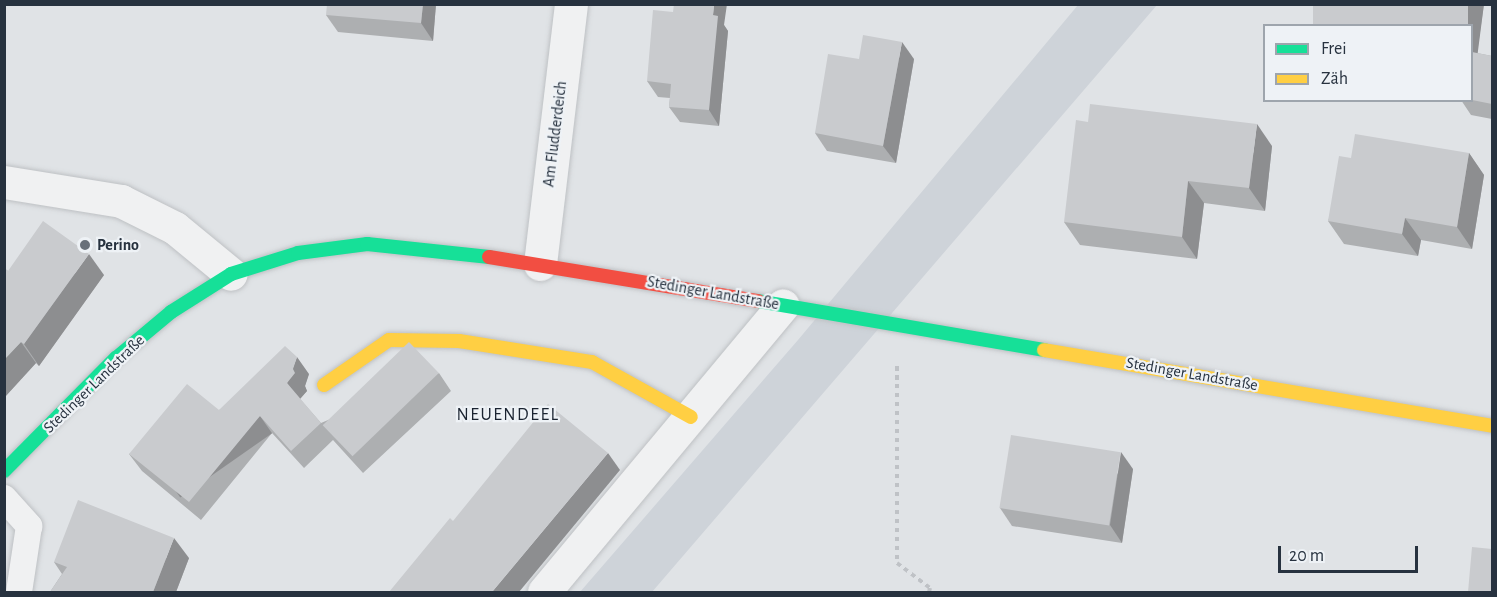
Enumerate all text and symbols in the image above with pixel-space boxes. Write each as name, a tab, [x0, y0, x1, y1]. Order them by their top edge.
legend	[1263, 24, 1473, 102]
text: Frei	[1321, 40, 1347, 58]
text: Zäh	[1321, 70, 1348, 88]
street label: Am Fludderdeich	[539, 80, 571, 188]
place label: Perino	[97, 235, 139, 255]
marker: Perino	[78, 238, 92, 252]
street label: Stedinger Landstraße	[646, 272, 780, 314]
street label: Stedinger Landstraße	[39, 331, 149, 437]
street label: Stedinger Landstraße	[1125, 353, 1259, 395]
district label: NEUENDEEL	[456, 404, 560, 426]
scale bar	[1281, 534, 1420, 572]
text: 20 m	[1289, 547, 1324, 565]

